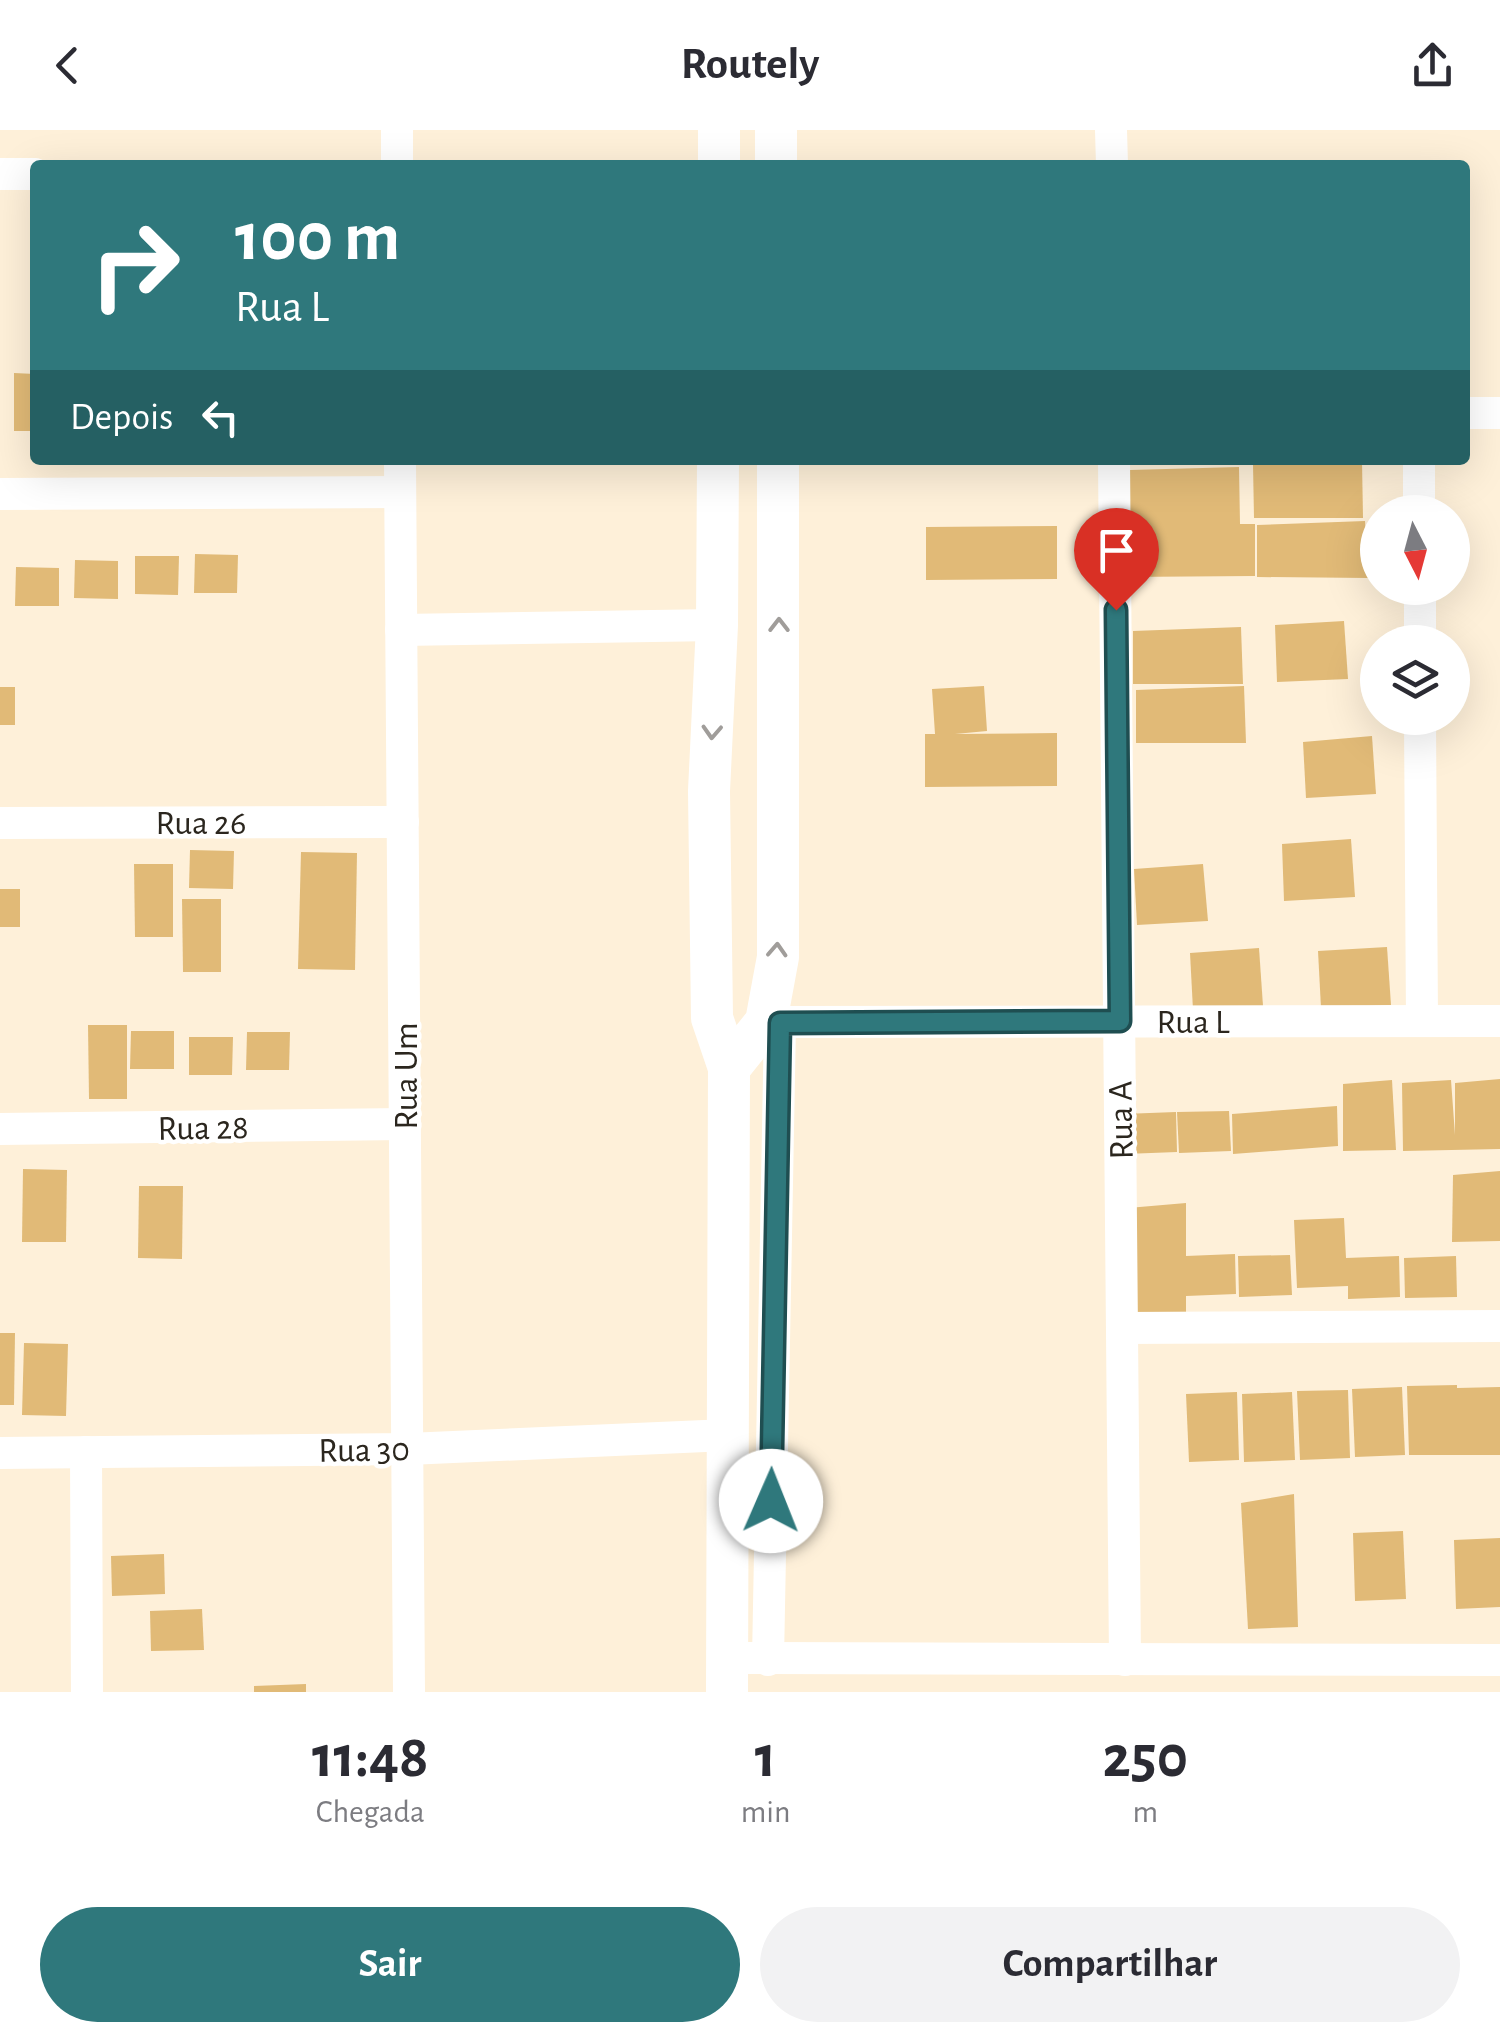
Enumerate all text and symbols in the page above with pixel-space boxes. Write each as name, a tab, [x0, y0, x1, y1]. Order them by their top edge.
icon: back	[40, 38, 95, 93]
icon: share	[1405, 38, 1460, 93]
text: Routely	[681, 42, 819, 87]
icon: right	[70, 200, 200, 330]
text: 100 m	[235, 203, 400, 273]
text: Rua L	[235, 285, 329, 330]
icon: left	[193, 390, 248, 445]
text: Depois	[70, 399, 173, 437]
north arrow	[1360, 495, 1470, 605]
map controls	[1360, 495, 1470, 735]
pin	[1074, 508, 1159, 611]
icon: arrive	[1089, 523, 1144, 578]
one-way arrow	[768, 616, 790, 632]
button: layers	[1360, 625, 1470, 735]
one-way arrow	[702, 725, 723, 741]
street label: Rua 26	[156, 806, 246, 841]
one-way arrow	[766, 941, 787, 957]
street label: Rua L	[1156, 1005, 1230, 1040]
street label: Rua Um	[389, 1022, 424, 1130]
street label: Rua A	[1103, 1080, 1140, 1160]
street label: Rua 28	[157, 1110, 249, 1147]
street label: Rua 30	[318, 1432, 410, 1469]
position arrow	[719, 1449, 823, 1553]
text: 11:48	[312, 1728, 429, 1788]
text: 1	[755, 1728, 776, 1788]
text: 250	[1103, 1728, 1188, 1788]
text: Chegada	[316, 1796, 425, 1828]
text: min	[741, 1796, 791, 1828]
text: m	[1132, 1796, 1158, 1828]
button: Sair	[40, 1907, 740, 2022]
button: Compartilhar	[760, 1907, 1460, 2022]

